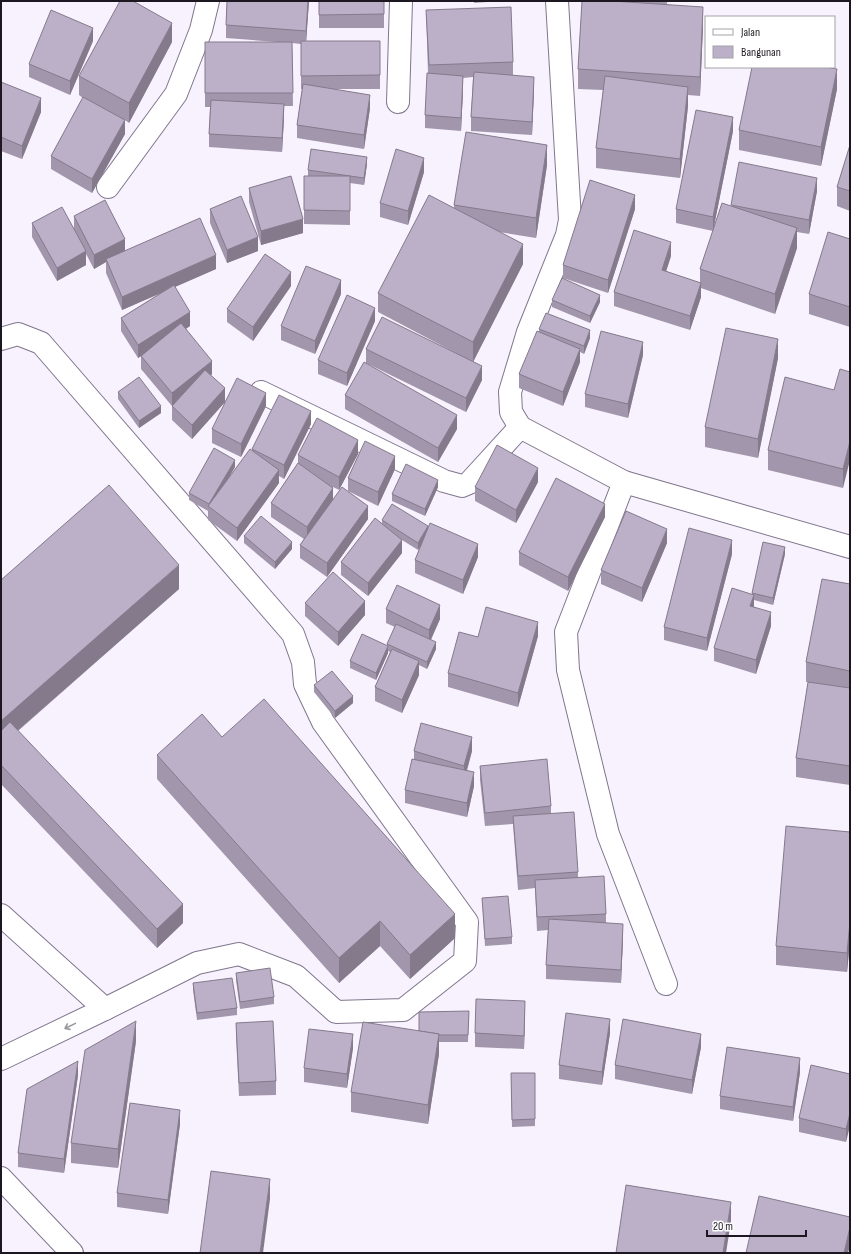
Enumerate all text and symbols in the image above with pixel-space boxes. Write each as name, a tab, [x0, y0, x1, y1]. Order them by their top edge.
legend	[705, 16, 835, 68]
text: Jalan	[740, 25, 760, 40]
text: Bangunan	[741, 45, 781, 60]
one-way arrow	[64, 1023, 76, 1030]
scale bar	[707, 1212, 806, 1238]
text: 20 m	[713, 1219, 733, 1234]

